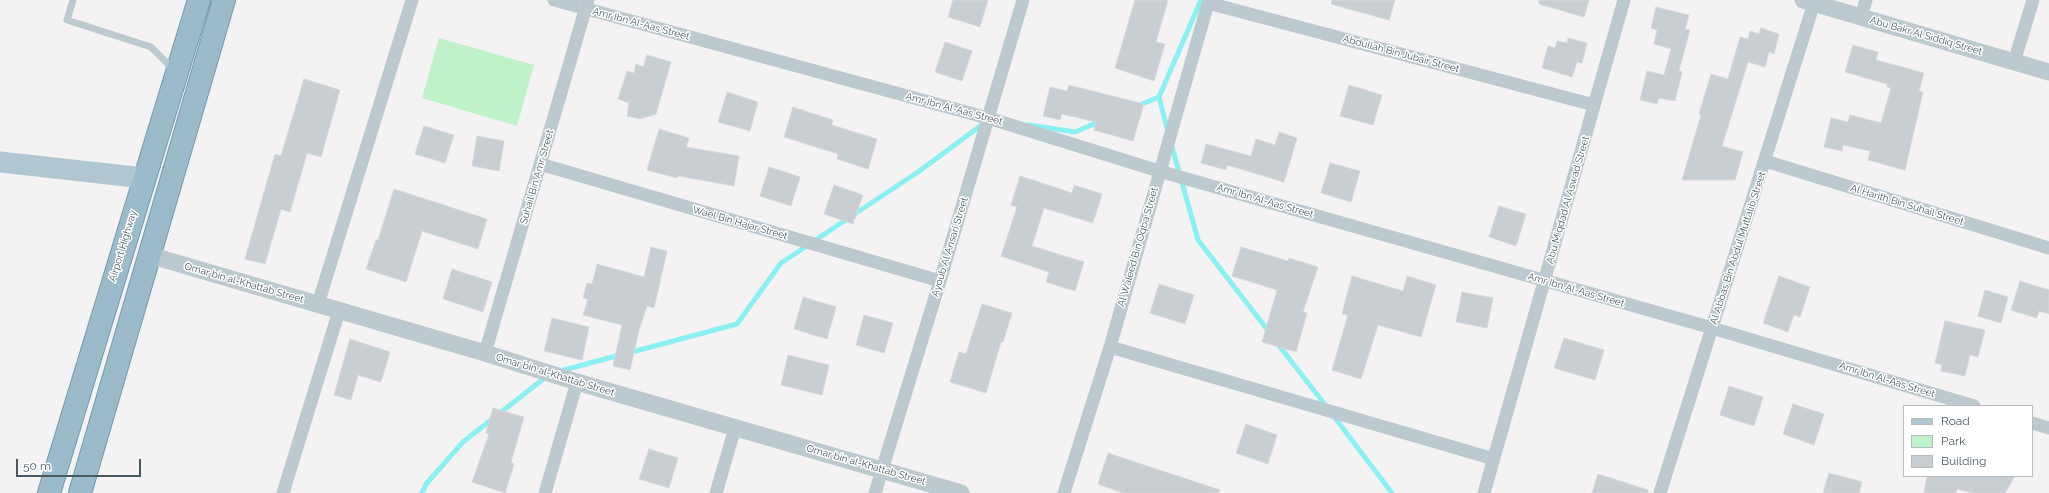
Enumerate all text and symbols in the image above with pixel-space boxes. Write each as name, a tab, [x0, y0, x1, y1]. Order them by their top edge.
street label: Amr Ibn Al-Aas Street	[591, 5, 691, 43]
street label: Abu Bakr Al Siddiq Street	[1868, 14, 1984, 58]
street label: Abdullah Bin Jubair Street	[1342, 33, 1460, 75]
street label: Amr Ibn Al-Aas Street	[904, 90, 1004, 128]
street label: Suhail Bin Amr Street	[518, 128, 556, 226]
street label: Abu Miqdad Al Aswad Street	[1544, 135, 1592, 265]
street label: Al Abbas Bin Abdul Muttalib Street	[1708, 170, 1768, 326]
street label: Amr Ibn Al-Aas Street	[1215, 181, 1315, 221]
street label: Al Harith Bin Suhail Street	[1849, 182, 1965, 228]
street label: Al Waleed Bin Oqba Street	[1115, 186, 1161, 308]
street label: Ayoub Al Ansari Street	[929, 196, 971, 298]
street label: Wael Bin Hajar Street	[691, 204, 789, 242]
street label: Airport Highway	[106, 209, 140, 283]
street label: Omar bin al-Khattab Street	[183, 260, 305, 306]
street label: Amr Ibn Al-Aas Street	[1526, 270, 1626, 310]
street label: Omar bin al-Khattab Street	[494, 351, 616, 399]
street label: Amr Ibn Al-Aas Street	[1838, 360, 1936, 400]
legend	[1903, 405, 2033, 477]
text: Road	[1941, 414, 1970, 428]
text: Park	[1941, 434, 1966, 448]
street label: Omar bin al-Khattab Street	[805, 442, 927, 488]
scale bar	[18, 451, 143, 477]
text: Building	[1941, 454, 1987, 468]
text: 50 m	[23, 459, 51, 473]

